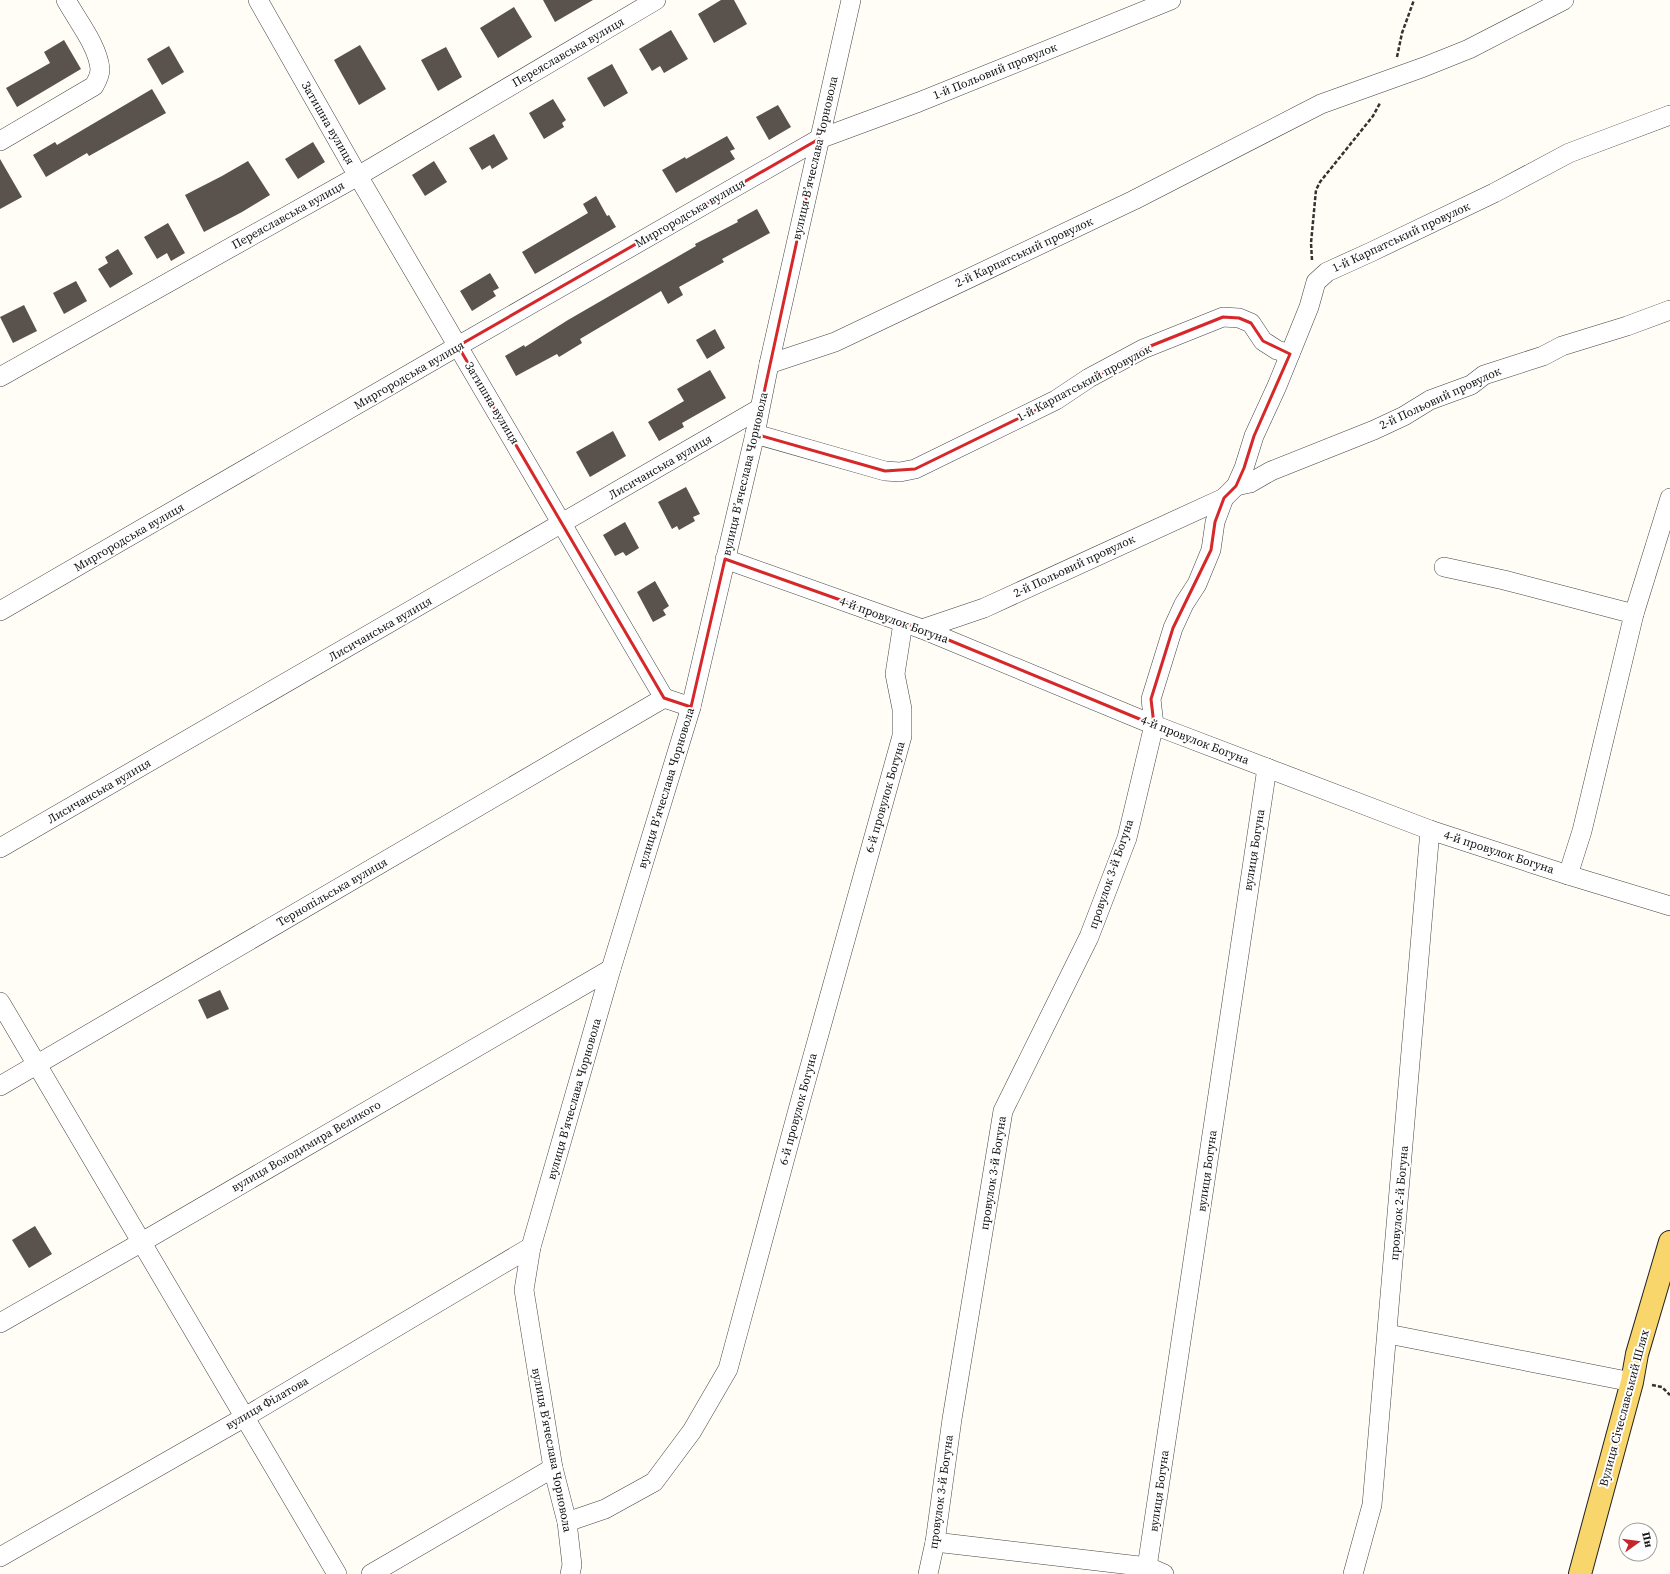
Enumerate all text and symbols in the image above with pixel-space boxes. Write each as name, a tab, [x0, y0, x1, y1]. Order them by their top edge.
street label: Переяславська вулиця	[509, 13, 627, 91]
street label: 1-й Польовий провулок	[931, 39, 1060, 103]
street label: вулиця Вʼячеслава Чорновола	[788, 74, 842, 241]
street label: Затишна вулиця	[298, 78, 358, 168]
street label: Миргородська вулиця	[632, 175, 748, 251]
street label: Переяславська вулиця	[229, 177, 347, 253]
street label: 1-й Карпатський провулок	[1330, 198, 1473, 276]
street label: 2-й Карпатський провулок	[953, 213, 1096, 291]
street label: Миргородська вулиця	[351, 337, 467, 413]
street label: 1-й Карпатський провулок	[1014, 340, 1154, 425]
street label: Затишна вулиця	[461, 359, 523, 447]
street label: 2-й Польовий провулок	[1377, 363, 1504, 433]
street label: вулиця Вʼячеслава Чорновола	[718, 390, 772, 557]
street label: Лисичанська вулиця	[605, 431, 715, 503]
street label: Миргородська вулиця	[71, 499, 187, 575]
street label: 2-й Польовий провулок	[1011, 531, 1138, 601]
street label: Лисичанська вулиця	[325, 593, 435, 665]
street label: 4-й провулок Богуна	[837, 593, 952, 648]
street label: вулиця Вʼячеслава Чорновола	[634, 705, 698, 870]
street label: 4-й провулок Богуна	[1138, 712, 1252, 768]
street label: 6-й провулок Богуна	[861, 739, 909, 855]
street label: Лисичанська вулиця	[44, 755, 154, 827]
street label: вулиця Богуна	[1240, 807, 1268, 892]
street label: провулок 3-й Богуна	[1085, 816, 1138, 931]
street label: 4-й провулок Богуна	[1442, 827, 1557, 878]
street label: Тернопільська вулиця	[274, 854, 390, 930]
street label: вулиця Вʼячеслава Чорновола	[543, 1016, 605, 1182]
street label: 6-й провулок Богуна	[775, 1050, 821, 1167]
street label: вулиця Володимира Великого	[228, 1096, 384, 1195]
street label: провулок 3-й Богуна	[976, 1114, 1010, 1231]
street label: вулиця Богуна	[1193, 1128, 1221, 1213]
street label: провулок 2-й Богуна	[1386, 1144, 1412, 1261]
street label: Вулиця Січеславський Шлях	[1595, 1327, 1653, 1488]
street label: вулиця Вʼячеслава Чорновола	[528, 1366, 576, 1534]
street label: вулиця Філатова	[223, 1372, 312, 1433]
street label: провулок 3-й Богуна	[925, 1433, 957, 1550]
street label: вулиця Богуна	[1145, 1448, 1173, 1533]
north arrow	[1618, 1522, 1658, 1562]
text: Пн	[1638, 1530, 1656, 1549]

